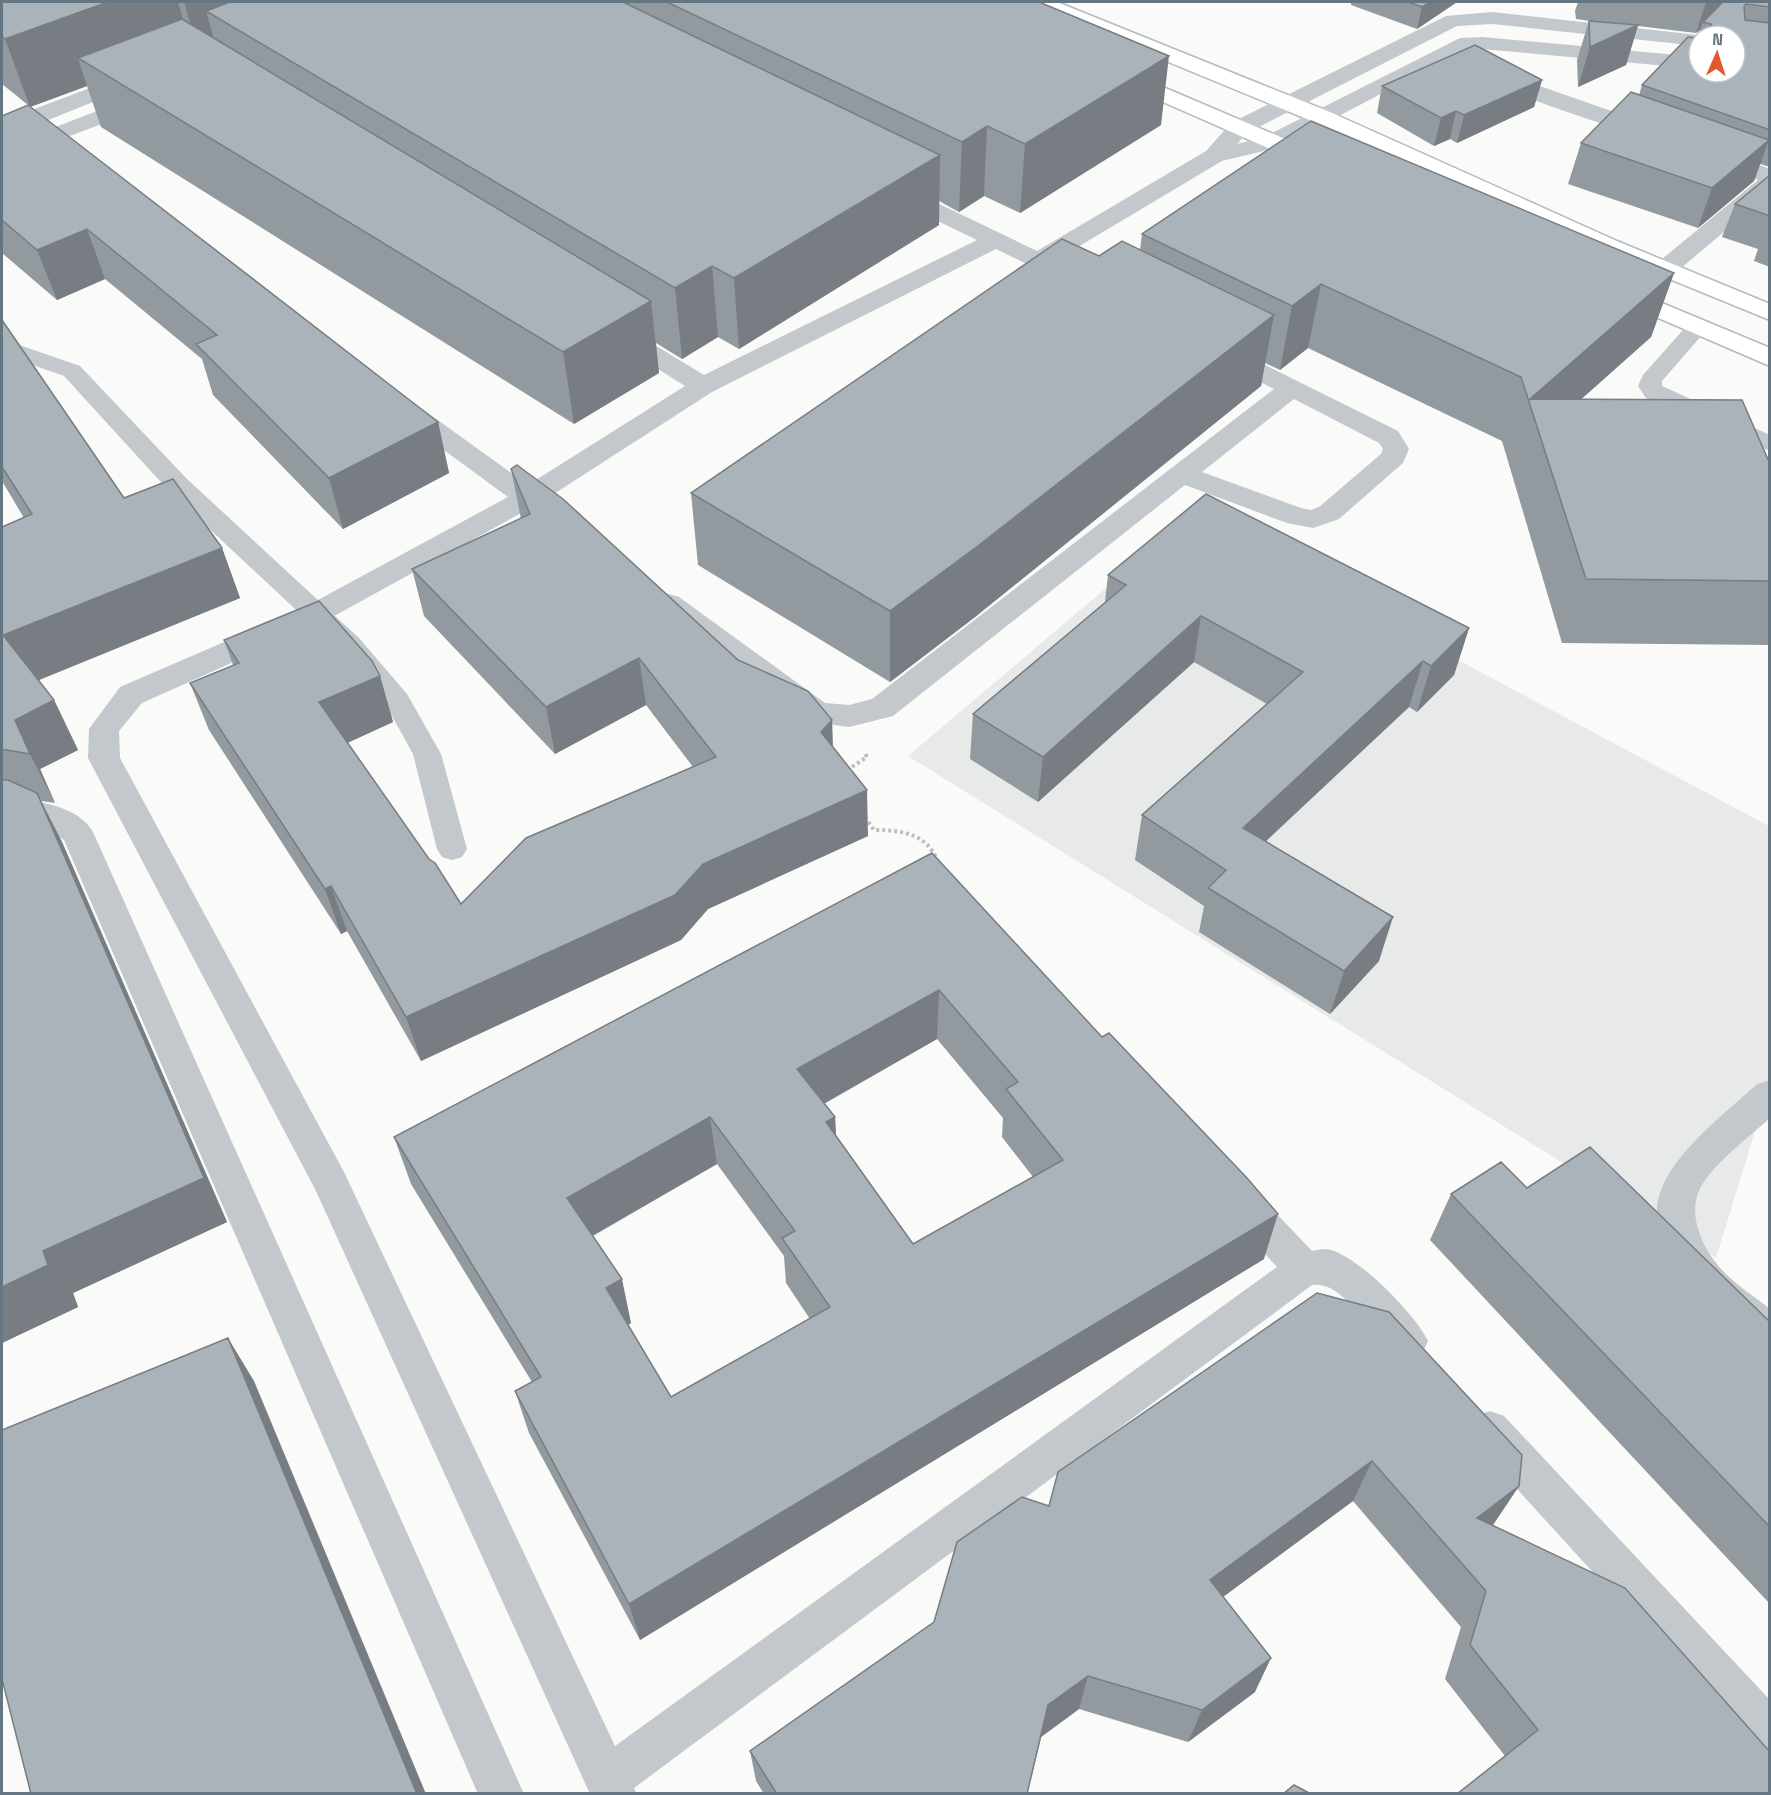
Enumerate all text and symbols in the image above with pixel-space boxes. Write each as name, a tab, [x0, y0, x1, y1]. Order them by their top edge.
north arrow	[1687, 24, 1747, 84]
text: N	[1712, 29, 1724, 50]

